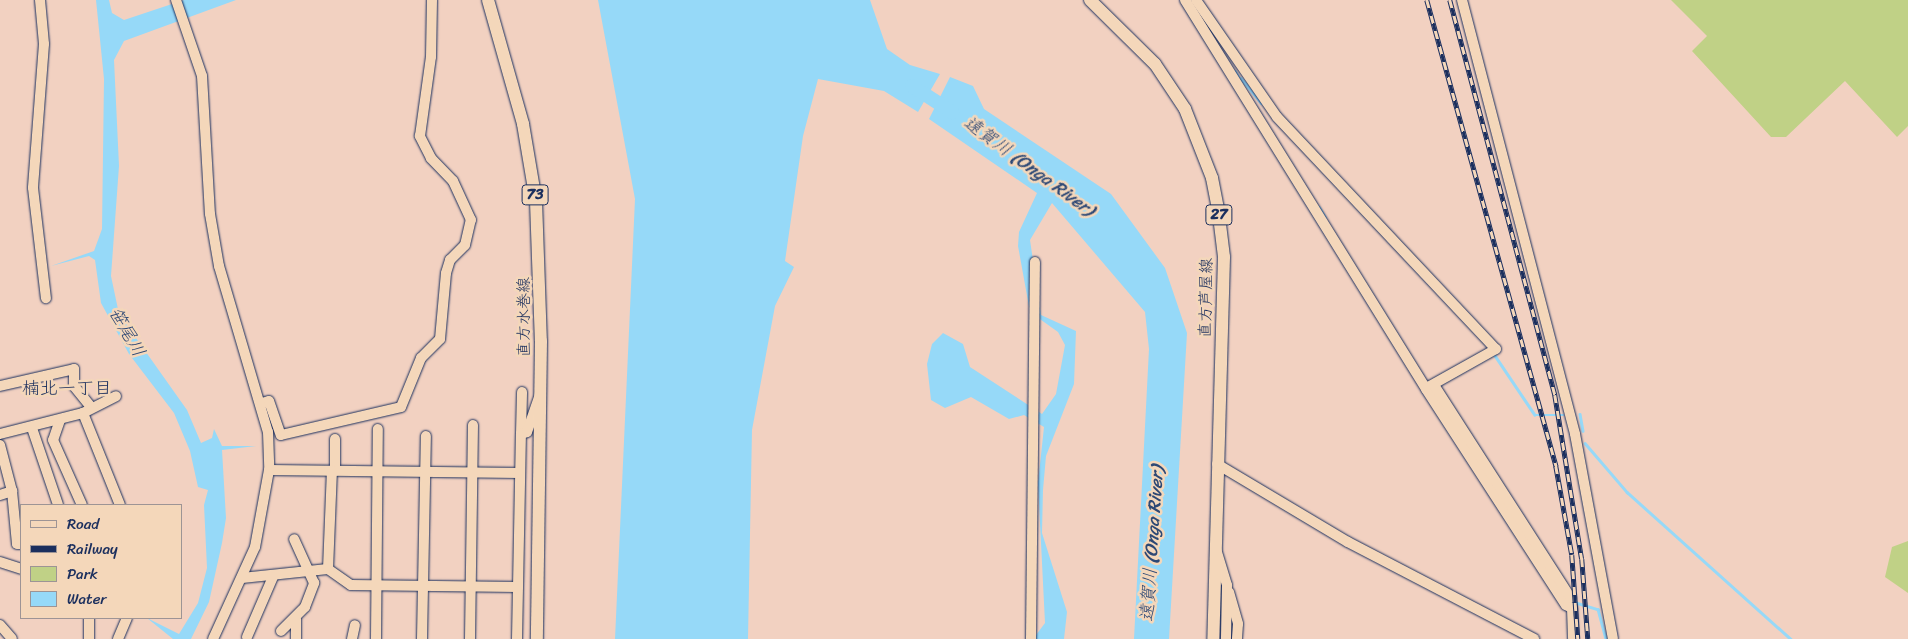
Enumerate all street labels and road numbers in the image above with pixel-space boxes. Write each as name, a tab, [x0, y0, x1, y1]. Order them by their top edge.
road number: 73	[521, 182, 549, 208]
road number: 27	[1205, 202, 1233, 228]
street label: 直方芦屋線	[1196, 258, 1216, 338]
street label: 直方水巻線	[514, 277, 534, 357]

